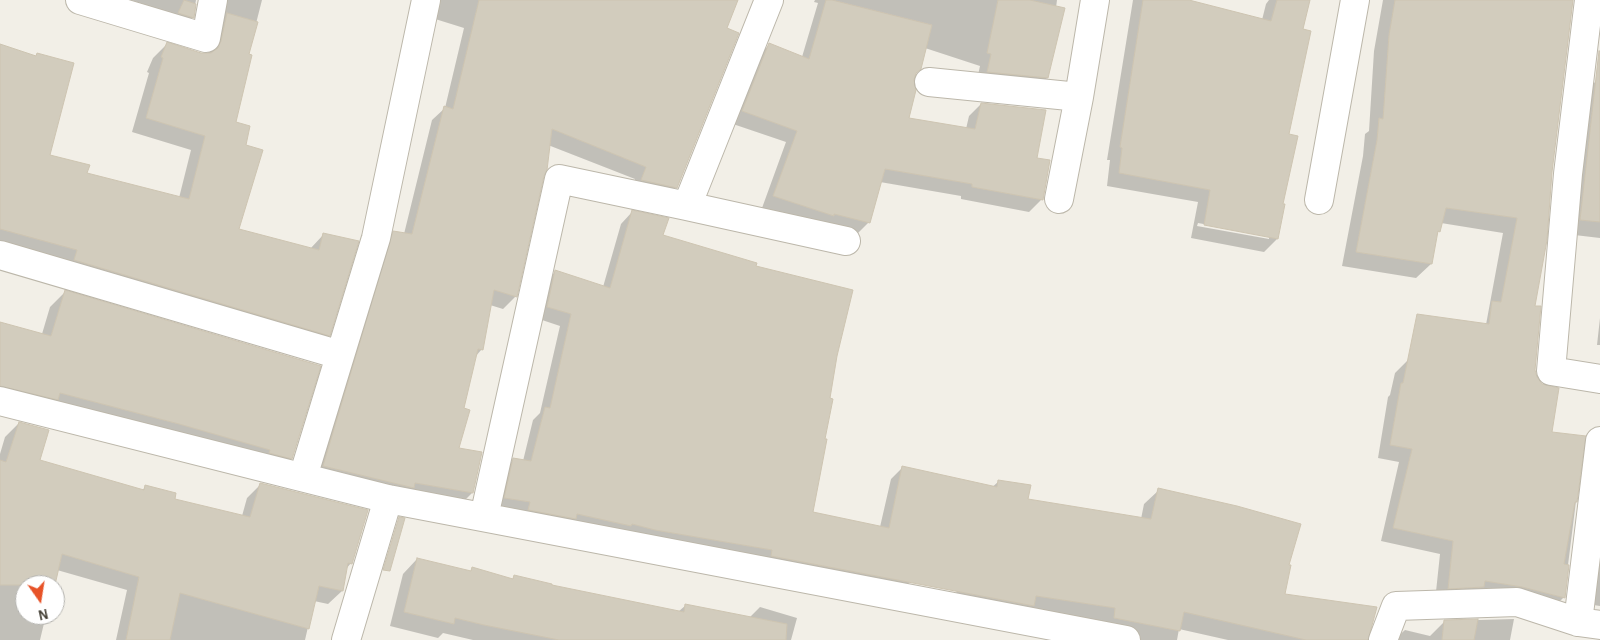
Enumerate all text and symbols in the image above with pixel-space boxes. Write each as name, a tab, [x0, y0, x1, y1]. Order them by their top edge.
north arrow	[15, 575, 65, 625]
text: N	[37, 606, 49, 622]

